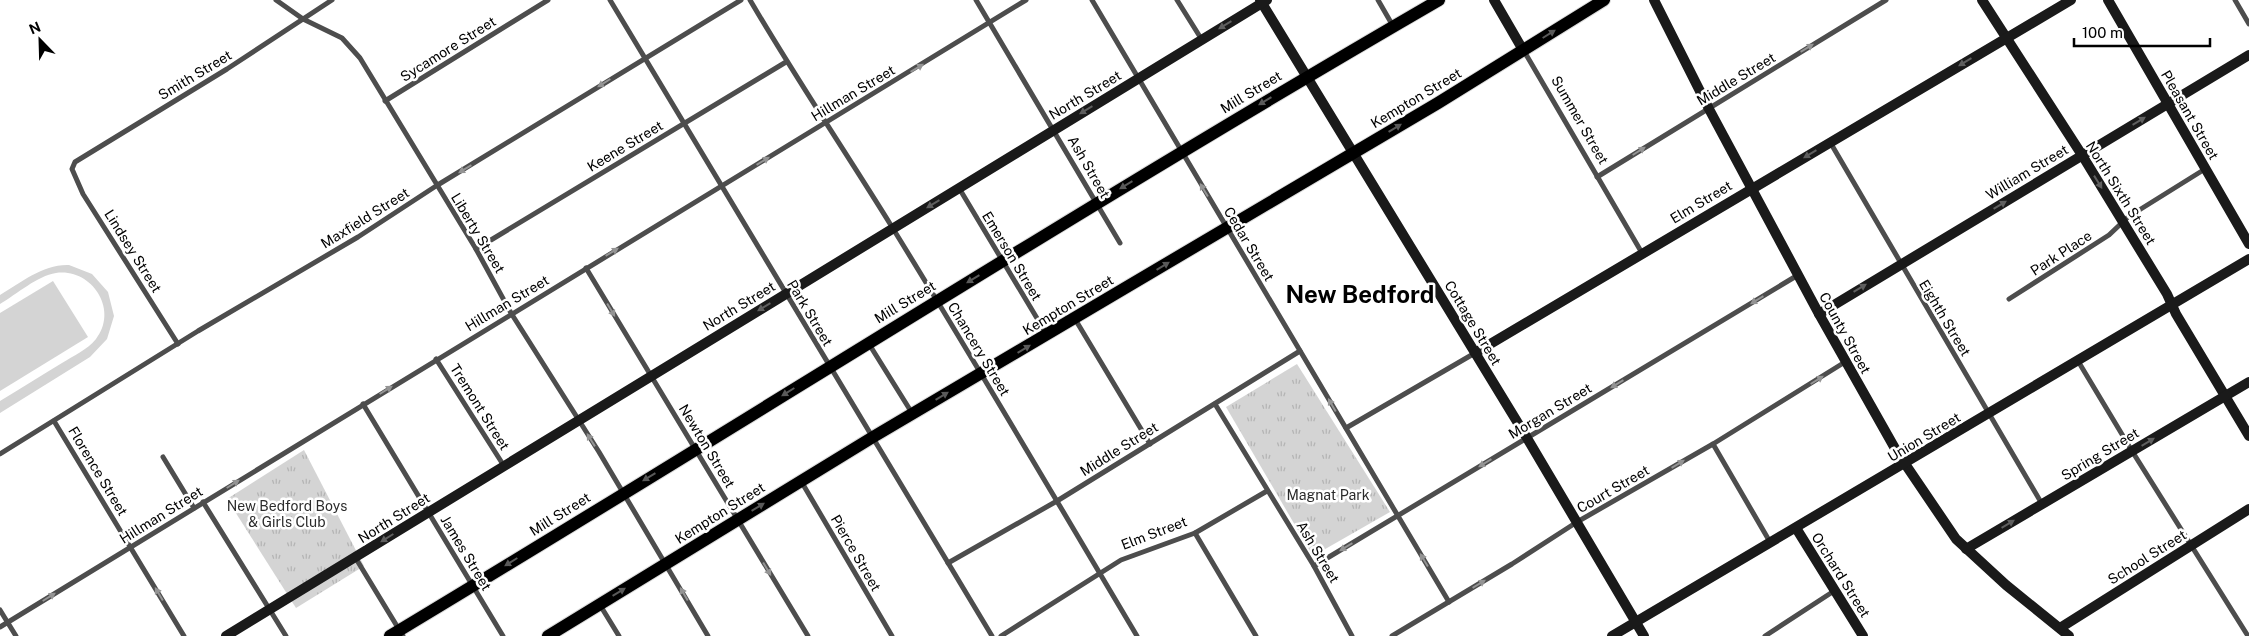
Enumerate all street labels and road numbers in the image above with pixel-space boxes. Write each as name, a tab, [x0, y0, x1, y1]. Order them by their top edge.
street label: Sycamore Street	[397, 13, 499, 85]
street label: Smith Street	[155, 47, 235, 103]
street label: Middle Street	[1694, 49, 1778, 109]
street label: Hillman Street	[808, 62, 898, 124]
street label: Kempton Street	[1368, 65, 1464, 131]
street label: North Street	[1046, 67, 1124, 123]
street label: Mill Street	[1218, 67, 1284, 117]
street label: Pleasant Street	[2158, 67, 2222, 163]
street label: Summer Street	[1548, 73, 1612, 167]
street label: Keene Street	[584, 117, 666, 175]
street label: Ash Street	[1065, 133, 1113, 201]
street label: North Sixth Street	[2083, 138, 2159, 248]
street label: William Street	[1983, 141, 2071, 203]
street label: Elm Street	[1667, 177, 1735, 227]
street label: Maxfield Street	[318, 184, 412, 252]
street label: Liberty Street	[448, 190, 508, 276]
street label: Cedar Street	[1221, 204, 1277, 284]
street label: Lindsey Street	[101, 207, 165, 295]
street label: Emerson Street	[979, 208, 1045, 304]
street label: Park Place	[2027, 227, 2095, 279]
street label: Hillman Street	[462, 272, 552, 334]
street label: Kempton Street	[1020, 272, 1116, 338]
street label: Park Street	[784, 277, 836, 349]
street label: Mill Street	[872, 277, 938, 327]
street label: Eighth Street	[1916, 277, 1974, 359]
street label: North Street	[700, 278, 778, 334]
street label: Cottage Street	[1441, 278, 1505, 368]
street label: County Street	[1816, 289, 1874, 377]
street label: Chancery Street	[945, 299, 1013, 399]
street label: Tremont Street	[447, 361, 513, 453]
street label: Morgan Street	[1506, 380, 1594, 442]
street label: Newton Street	[676, 401, 738, 491]
street label: Union Street	[1885, 409, 1963, 465]
street label: Middle Street	[1077, 419, 1161, 479]
street label: Florence Street	[65, 424, 131, 518]
street label: Spring Street	[2058, 425, 2142, 483]
street label: Court Street	[1574, 462, 1652, 516]
street label: Kempton Street	[672, 479, 768, 547]
street label: Hillman Street	[117, 483, 205, 547]
street label: Mill Street	[527, 489, 593, 539]
street label: North Street	[355, 490, 433, 546]
street label: Pierce Street	[828, 512, 884, 594]
street label: James Street	[437, 513, 495, 593]
street label: Elm Street	[1119, 513, 1189, 553]
street label: Ash Street	[1293, 518, 1343, 586]
street label: School Street	[2105, 527, 2189, 587]
street label: Orchard Street	[1809, 530, 1873, 620]

